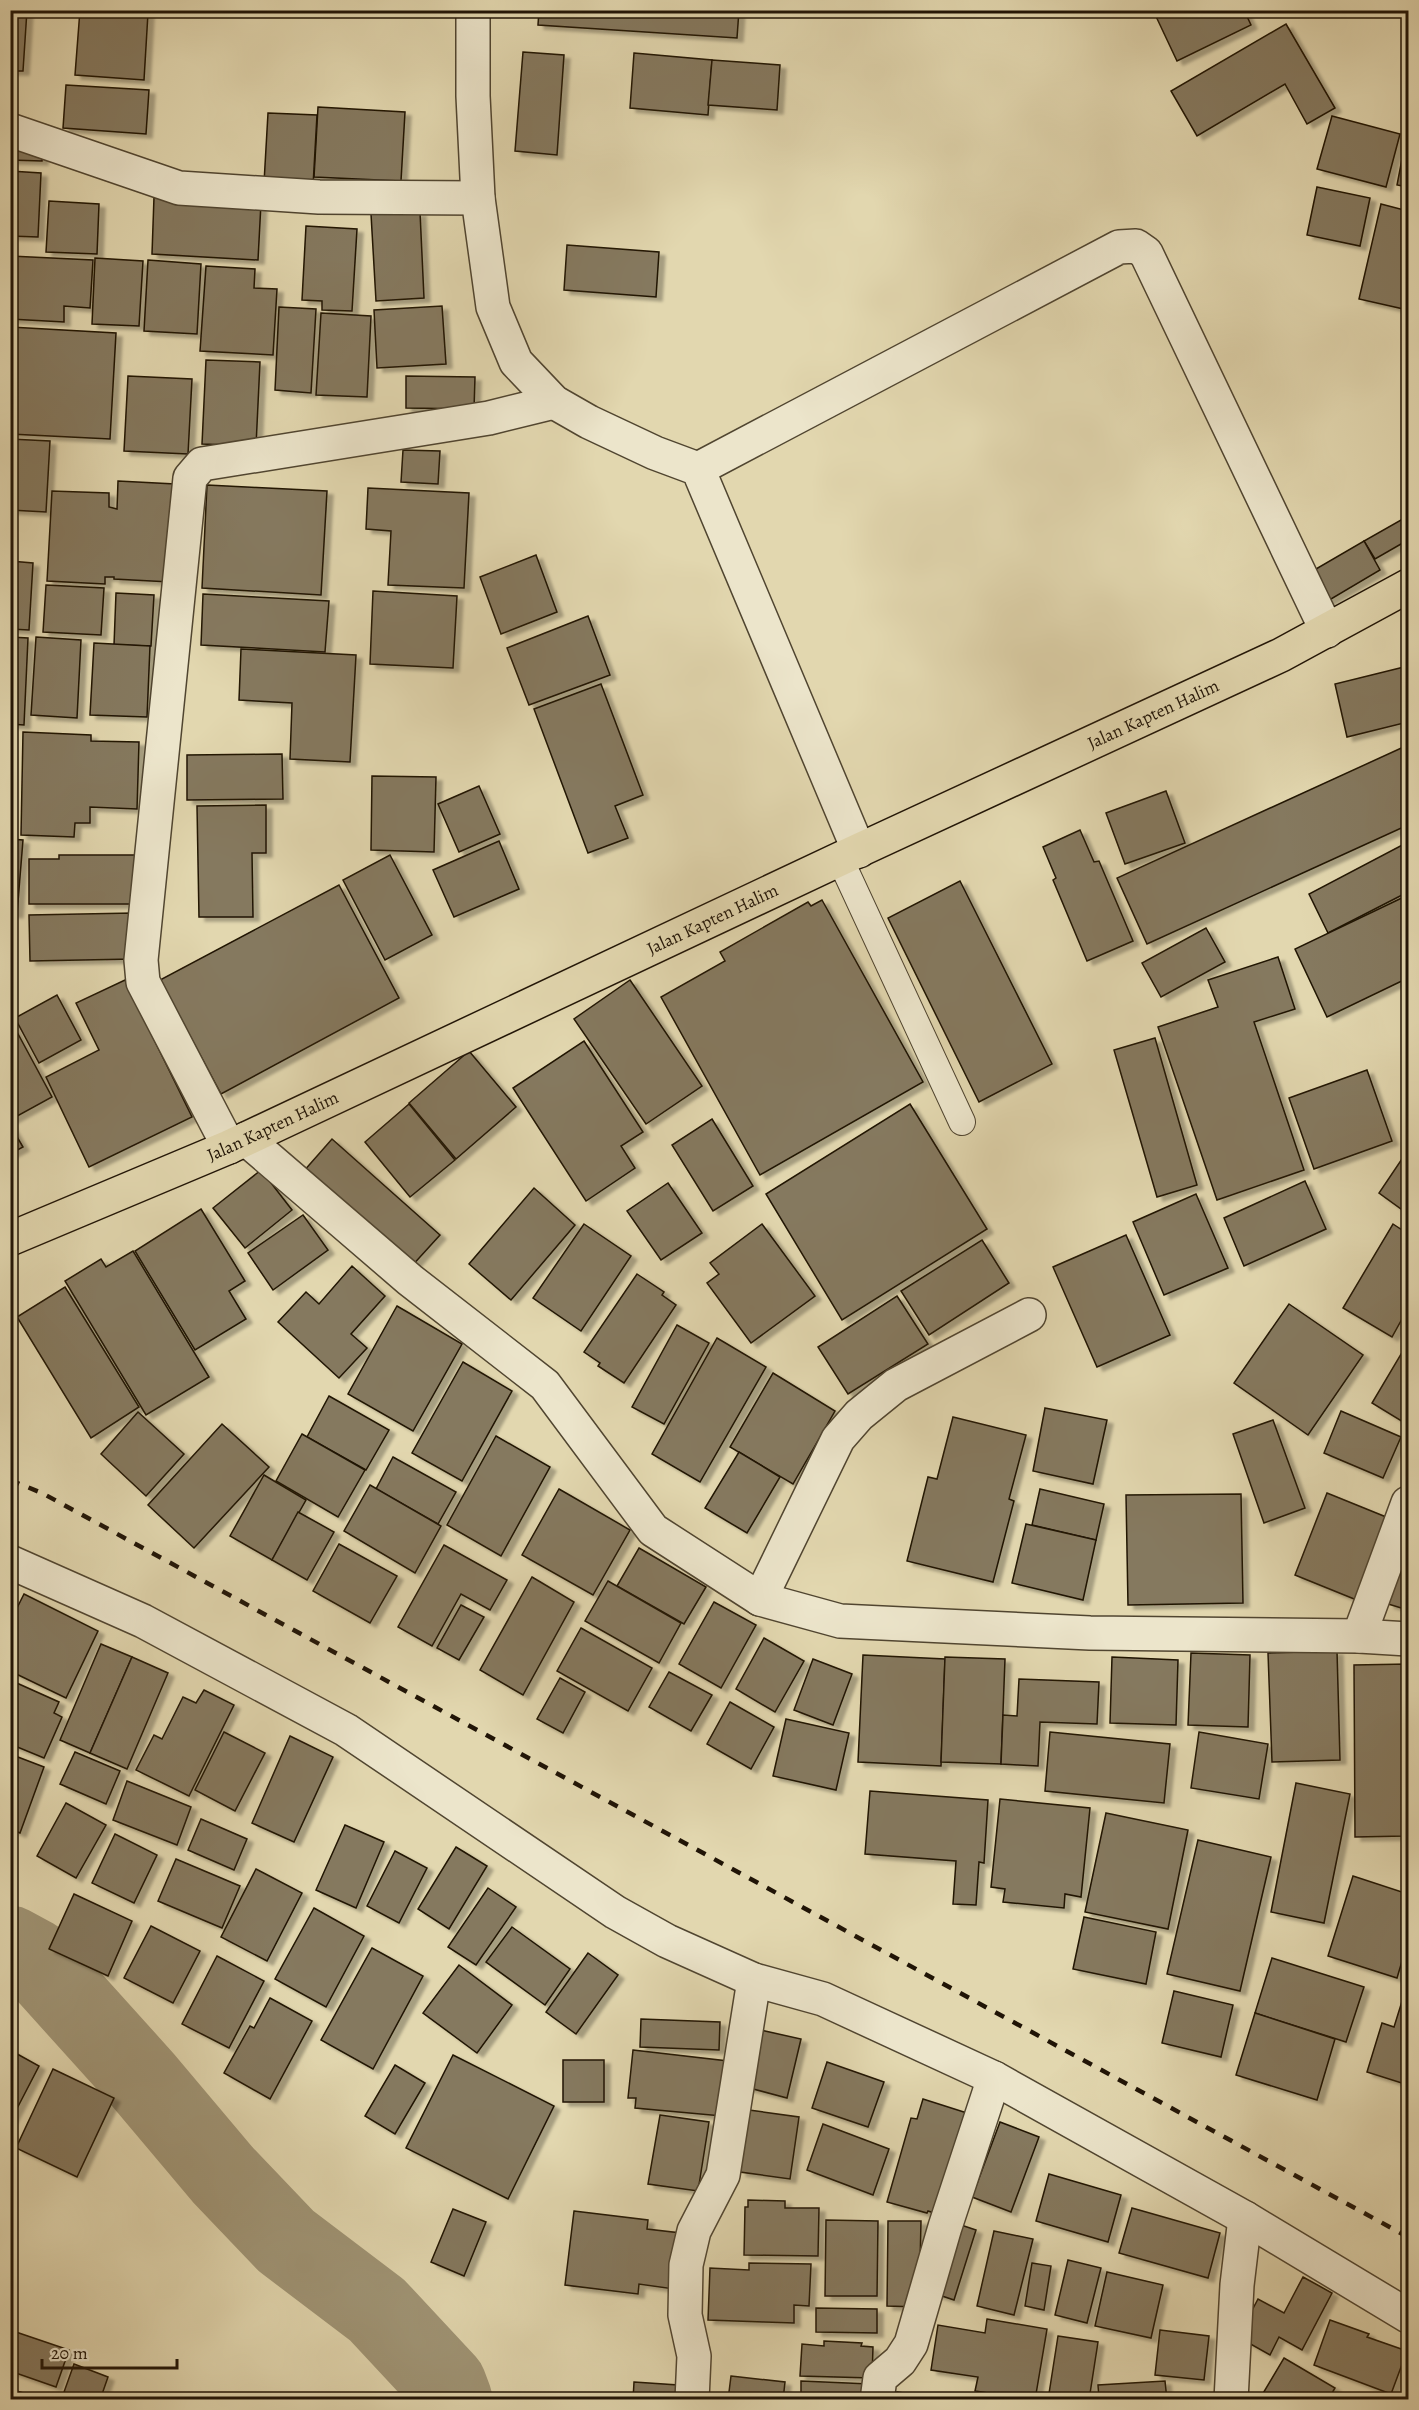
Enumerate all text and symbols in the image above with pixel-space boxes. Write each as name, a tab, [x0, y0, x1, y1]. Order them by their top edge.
street label: Jalan Kapten Halim	[1083, 673, 1223, 755]
street label: Jalan Kapten Halim	[643, 878, 782, 960]
street label: Jalan Kapten Halim	[203, 1085, 342, 1167]
scale bar	[42, 2332, 177, 2370]
text: 20 m	[51, 2341, 88, 2365]

